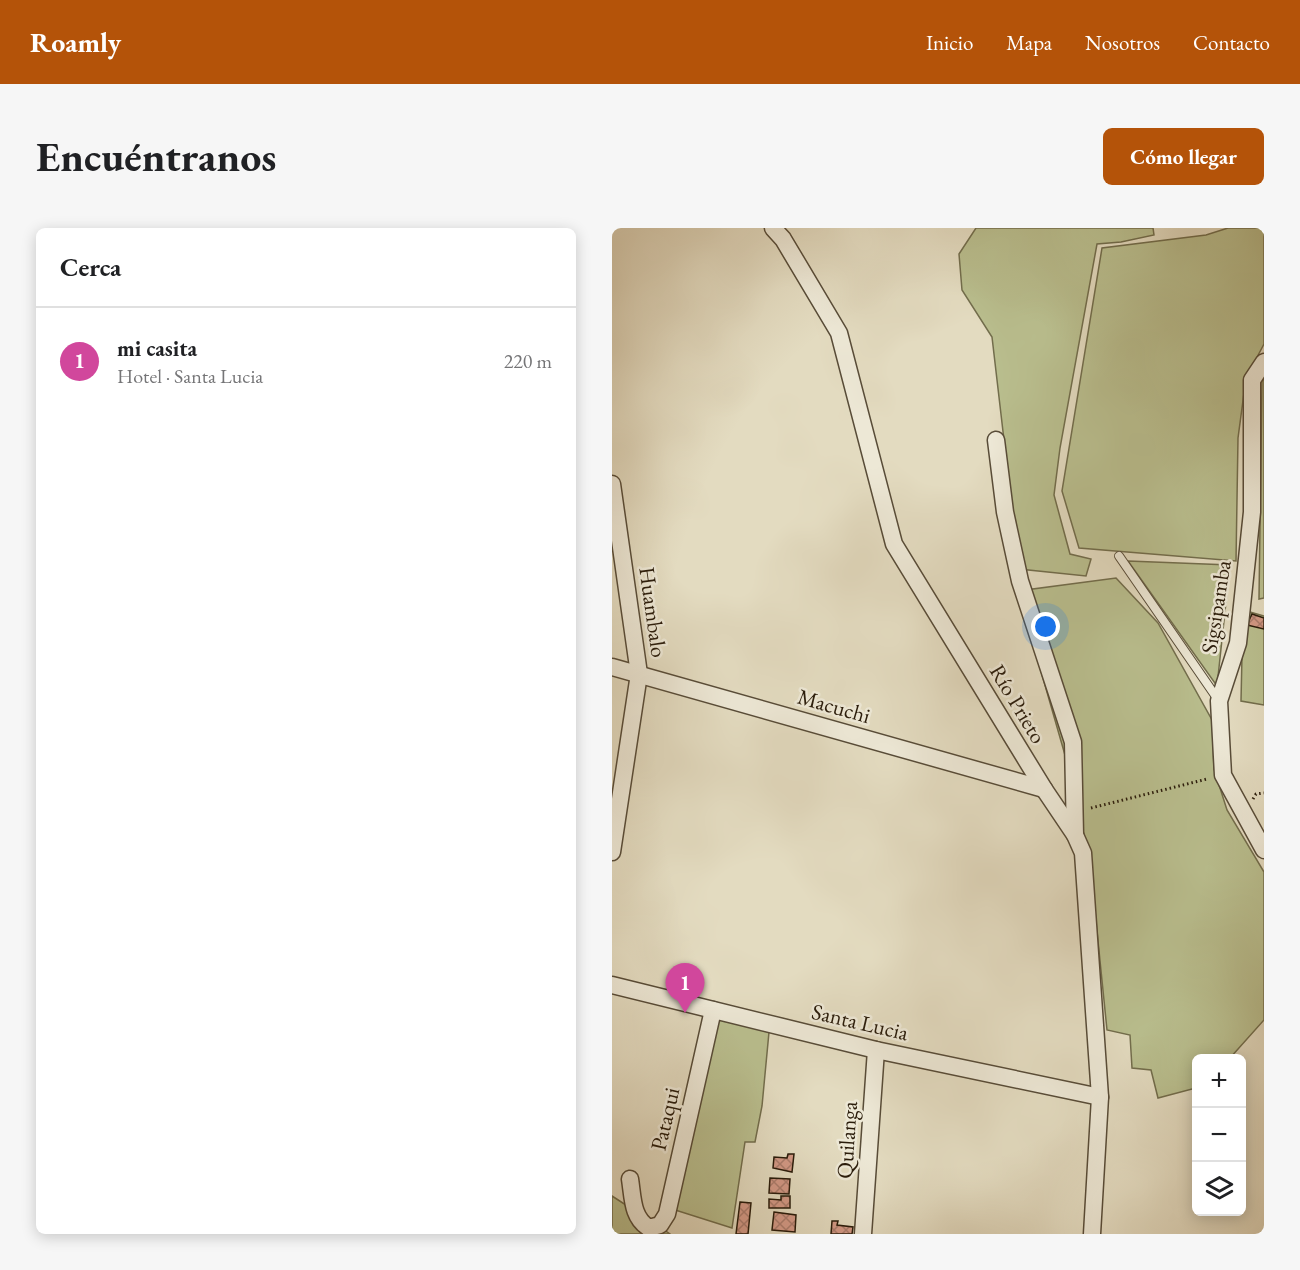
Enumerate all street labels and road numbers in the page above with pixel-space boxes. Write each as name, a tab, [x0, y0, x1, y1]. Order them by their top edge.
street label: Sigsipamba	[1194, 558, 1238, 656]
street label: Huambalo	[632, 565, 674, 659]
street label: Río Prieto	[983, 659, 1053, 749]
street label: Macuchi	[794, 682, 874, 730]
street label: Santa Lucia	[809, 997, 911, 1047]
street label: Pataqui	[644, 1085, 686, 1153]
street label: Quilanga	[830, 1100, 864, 1180]

